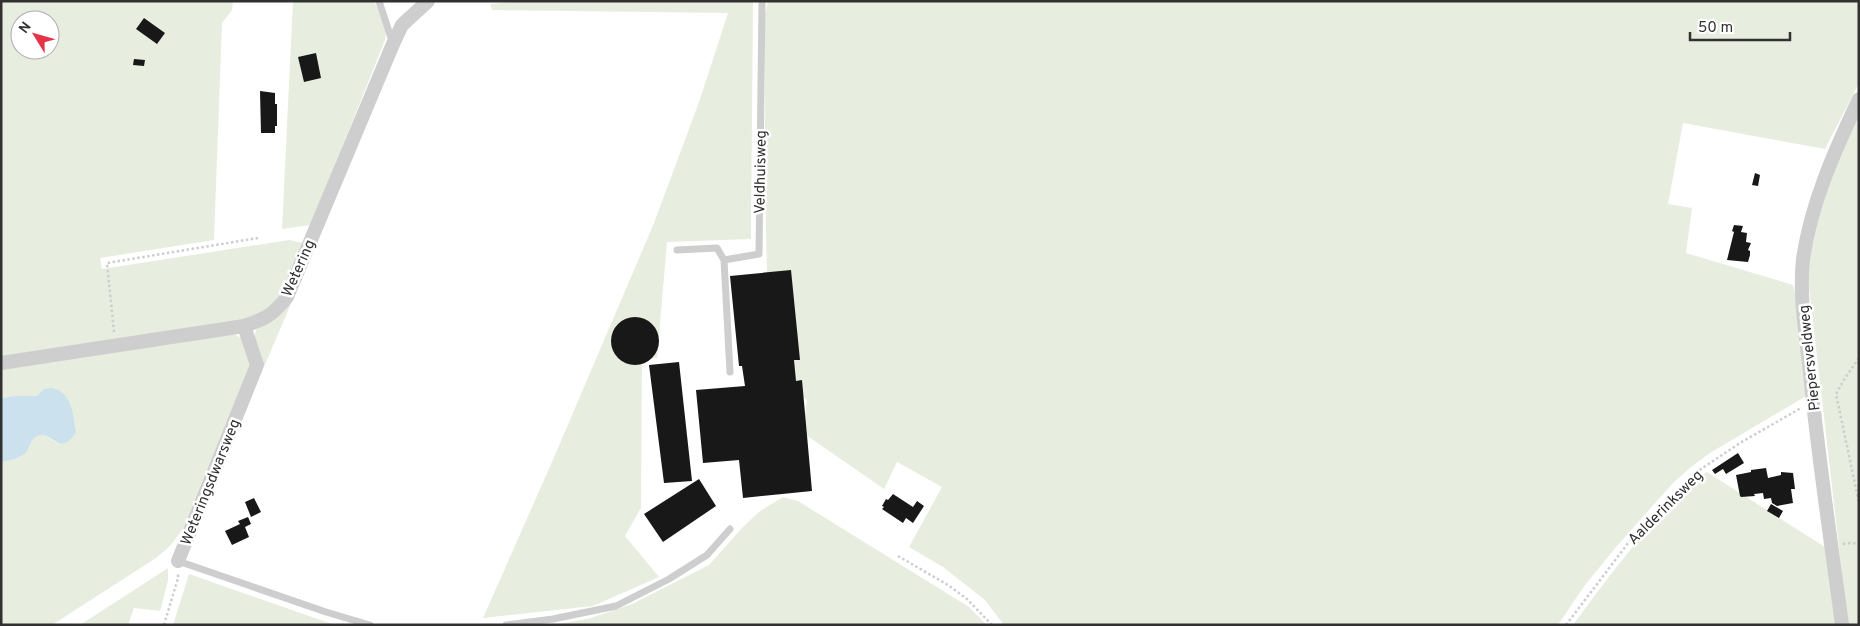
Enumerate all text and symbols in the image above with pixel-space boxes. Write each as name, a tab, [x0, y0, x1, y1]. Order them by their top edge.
north arrow	[10, 10, 60, 60]
scale bar	[1690, 10, 1790, 42]
text: N	[16, 19, 36, 37]
text: 50 m	[1698, 19, 1733, 38]
street label: Veldhuisweg	[751, 130, 772, 214]
street label: Wetering	[278, 237, 320, 300]
street label: Piepersveldweg	[1795, 304, 1825, 412]
street label: Weteringsdwarsweg	[177, 417, 245, 549]
street label: Aalderinksweg	[1625, 467, 1708, 550]

